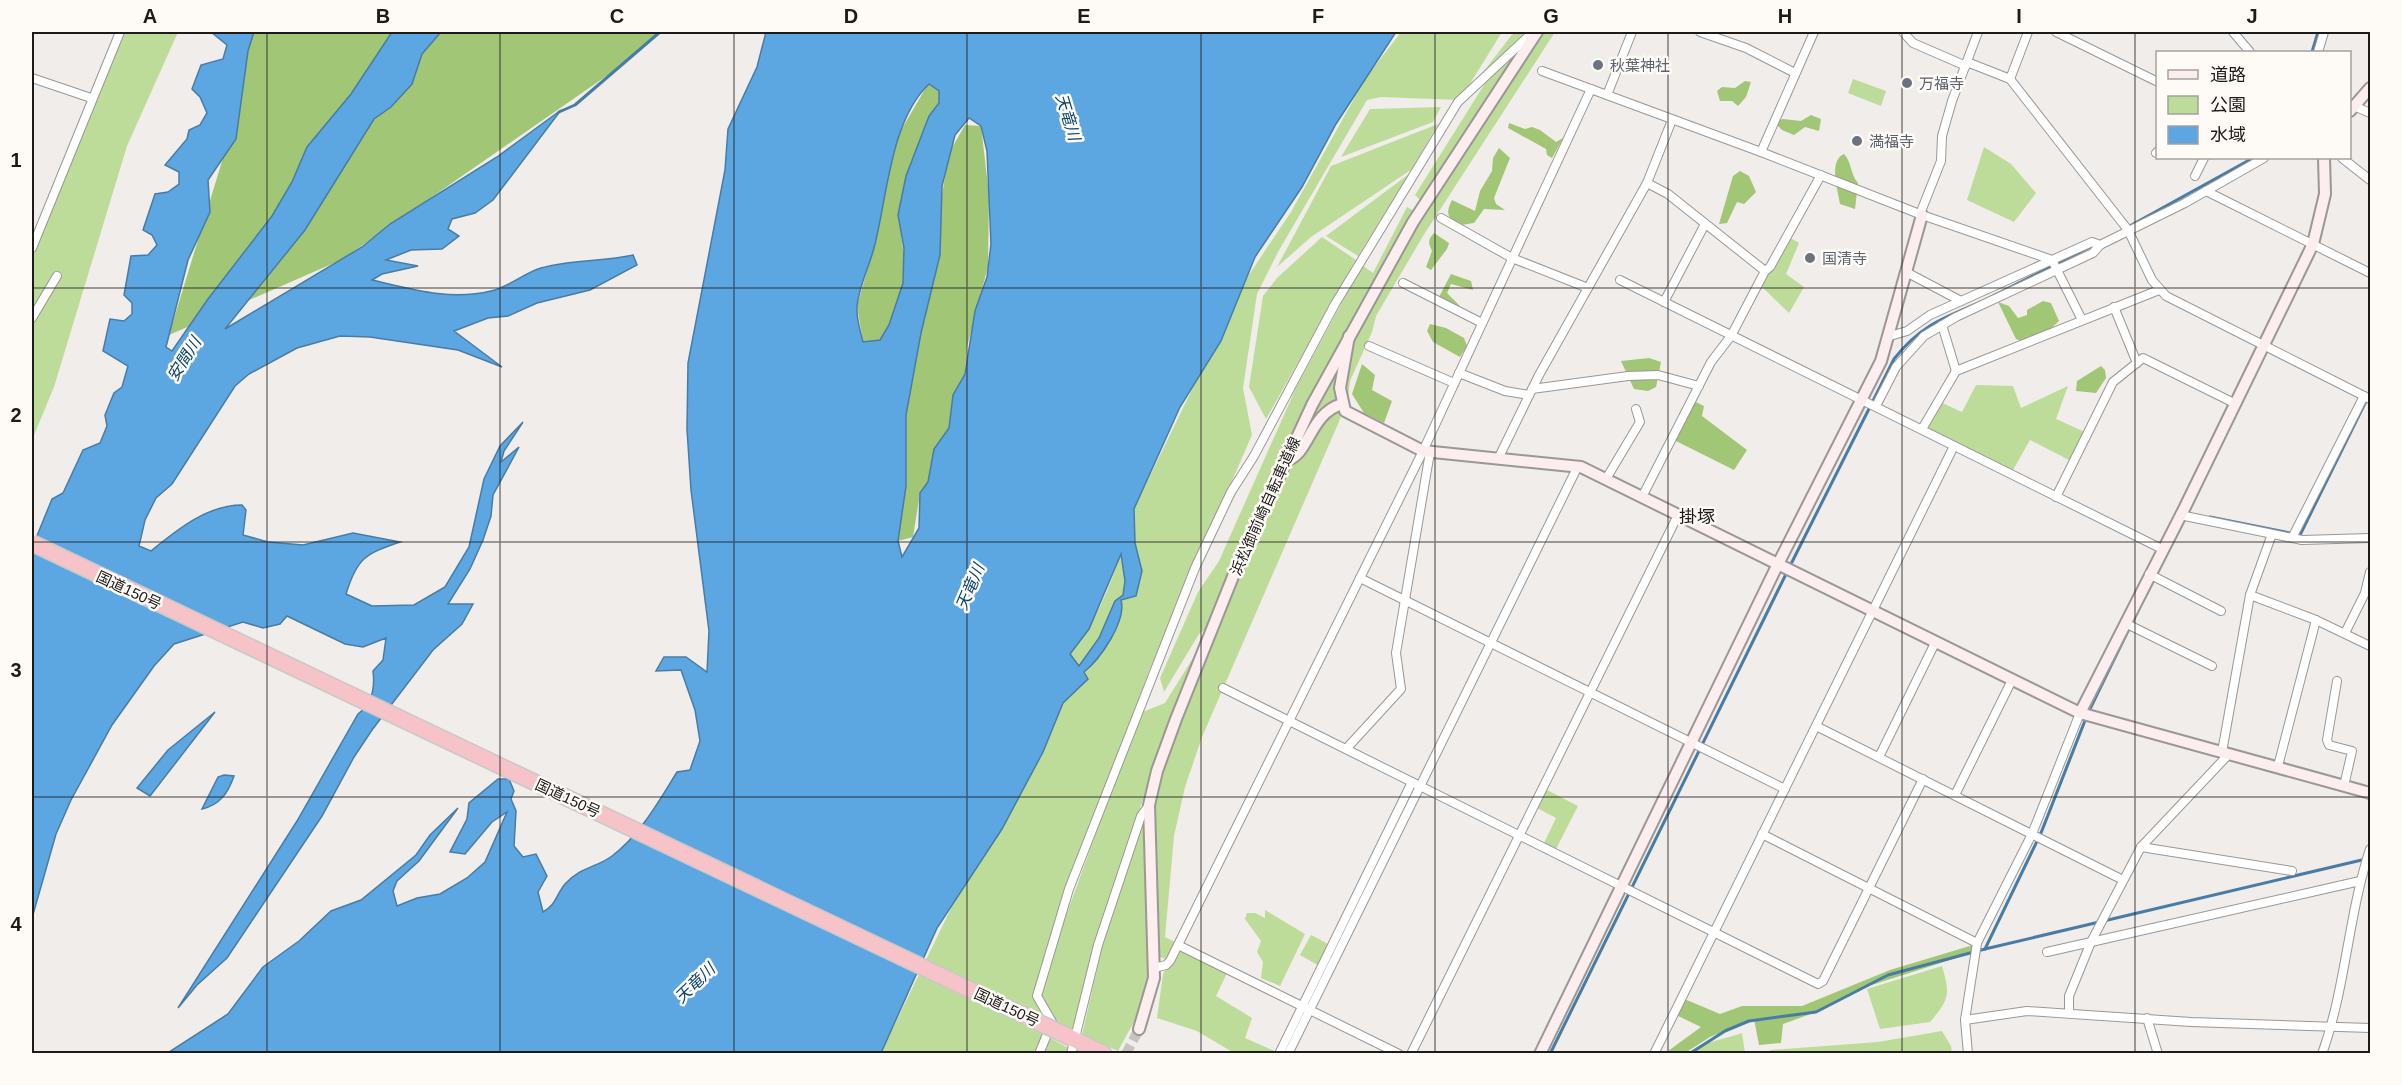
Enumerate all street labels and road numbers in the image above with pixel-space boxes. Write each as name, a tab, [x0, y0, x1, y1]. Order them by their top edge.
street label: 浜松御前崎自転車道線	[1227, 434, 1303, 578]
street label: 国道150号	[94, 567, 164, 613]
street label: 国道150号	[533, 775, 603, 821]
street label: 国道150号	[972, 984, 1042, 1030]

